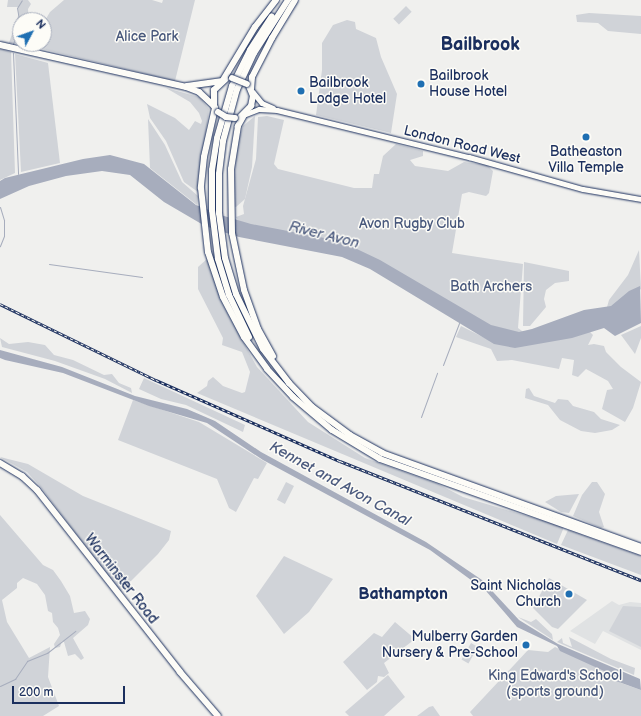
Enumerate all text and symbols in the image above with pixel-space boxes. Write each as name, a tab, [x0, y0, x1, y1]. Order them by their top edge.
north arrow	[12, 12, 52, 52]
text: N	[33, 17, 48, 32]
park label: Alice Park	[116, 29, 178, 45]
district label: Bailbrook	[440, 34, 520, 56]
place label: Bailbrook House Hotel	[429, 68, 507, 100]
place label: Bailbrook Lodge Hotel	[309, 75, 386, 108]
marker: Bailbrook House Hotel	[416, 79, 426, 89]
marker: Bailbrook Lodge Hotel	[296, 86, 306, 96]
street label: London Road West	[402, 122, 522, 168]
marker: Batheaston Villa Temple	[581, 132, 591, 142]
place label: Batheaston Villa Temple	[548, 144, 624, 176]
park label: Avon Rugby Club	[359, 216, 465, 232]
water label: River Avon	[287, 218, 361, 252]
park label: Bath Archers	[450, 279, 532, 295]
water label: Kennet and Avon Canal	[266, 438, 414, 530]
street label: Warminster Road	[81, 531, 161, 627]
place label: Saint Nicholas Church	[471, 578, 561, 610]
district label: Bathampton	[358, 585, 448, 605]
marker: Saint Nicholas Church	[564, 589, 574, 599]
place label: Mulberry Garden Nursery & Pre-School	[381, 629, 518, 662]
marker: Mulberry Garden Nursery & Pre-School	[521, 640, 531, 650]
park label: King Edward's School (sports ground)	[488, 668, 622, 700]
scale bar	[14, 678, 127, 704]
text: 200 m	[19, 685, 53, 700]

